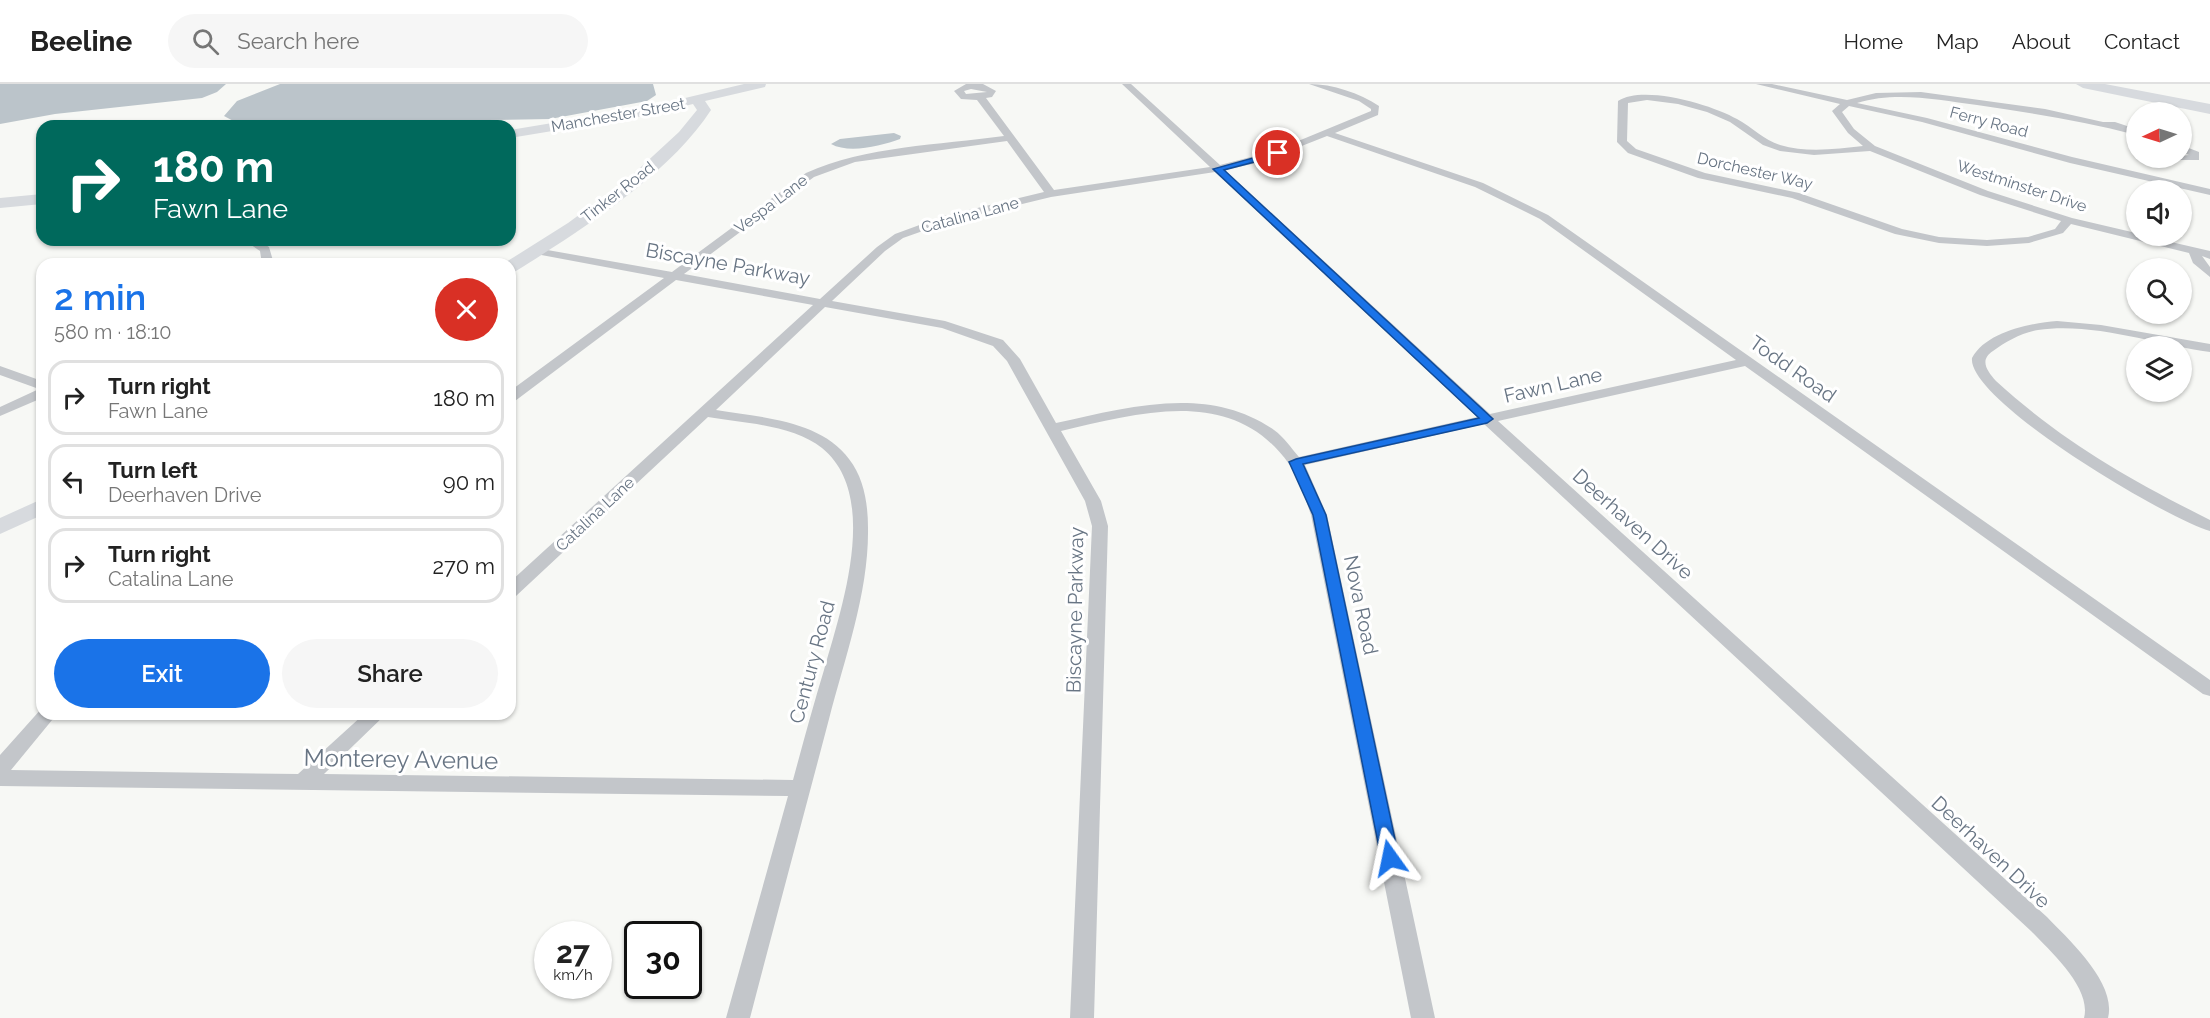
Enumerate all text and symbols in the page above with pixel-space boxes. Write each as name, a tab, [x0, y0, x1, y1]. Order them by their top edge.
search box	[168, 14, 588, 68]
text: Beeline	[30, 25, 132, 58]
icon: search	[189, 25, 222, 58]
text: Search here	[237, 28, 359, 54]
text: Home	[1844, 29, 1903, 54]
text: Map	[1936, 29, 1979, 54]
text: About	[2012, 29, 2071, 54]
text: Contact	[2104, 29, 2180, 54]
street label: Manchester Street	[550, 94, 687, 136]
street label: Ferry Road	[1948, 102, 2030, 142]
north arrow	[2126, 102, 2192, 168]
map controls	[2126, 102, 2192, 402]
pin	[1252, 127, 1303, 178]
icon: arrive	[1261, 136, 1294, 169]
text: 180 m	[153, 143, 274, 192]
icon: right	[54, 144, 132, 222]
street label: Dorchester Way	[1695, 148, 1815, 194]
street label: Westminster Drive	[1955, 156, 2089, 216]
street label: Tinker Road	[578, 157, 658, 226]
street label: Vespa Lane	[731, 170, 811, 238]
button: sound	[2126, 180, 2192, 246]
text: Fawn Lane	[153, 193, 288, 224]
street label: Catalina Lane	[919, 193, 1021, 237]
street label: Biscayne Parkway	[644, 238, 812, 290]
button: search	[2126, 258, 2192, 324]
text: 2 min	[54, 276, 146, 318]
button: close	[435, 278, 498, 341]
text: 580 m · 18:10	[54, 320, 171, 344]
street label: Todd Road	[1745, 331, 1841, 407]
button: layers	[2126, 336, 2192, 402]
street label: Fawn Lane	[1502, 362, 1605, 408]
text: Turn right	[108, 373, 211, 399]
icon: right	[57, 381, 90, 414]
text: 180 m	[433, 385, 495, 411]
text: Fawn Lane	[108, 399, 208, 423]
text: Turn left	[108, 457, 198, 483]
street label: Deerhaven Drive	[1568, 464, 1698, 584]
icon: left	[57, 465, 90, 498]
text: 90 m	[443, 469, 495, 495]
street label: Catalina Lane	[552, 473, 638, 555]
text: Deerhaven Drive	[108, 483, 262, 507]
street label: Biscayne Parkway	[1062, 526, 1088, 693]
text: Turn right	[108, 541, 211, 567]
icon: right	[57, 549, 90, 582]
text: 270 m	[433, 553, 495, 579]
street label: Nova Road	[1339, 553, 1383, 657]
text: Catalina Lane	[108, 567, 234, 591]
street label: Century Road	[784, 598, 840, 726]
button: Exit	[54, 639, 270, 708]
button: Share	[282, 639, 498, 708]
street label: Monterey Avenue	[303, 743, 499, 775]
street label: Deerhaven Drive	[1927, 791, 2056, 913]
position arrow	[1358, 826, 1422, 890]
speed limit sign: 30	[624, 921, 702, 999]
text: 27	[556, 935, 590, 970]
text: km/h	[553, 966, 593, 984]

